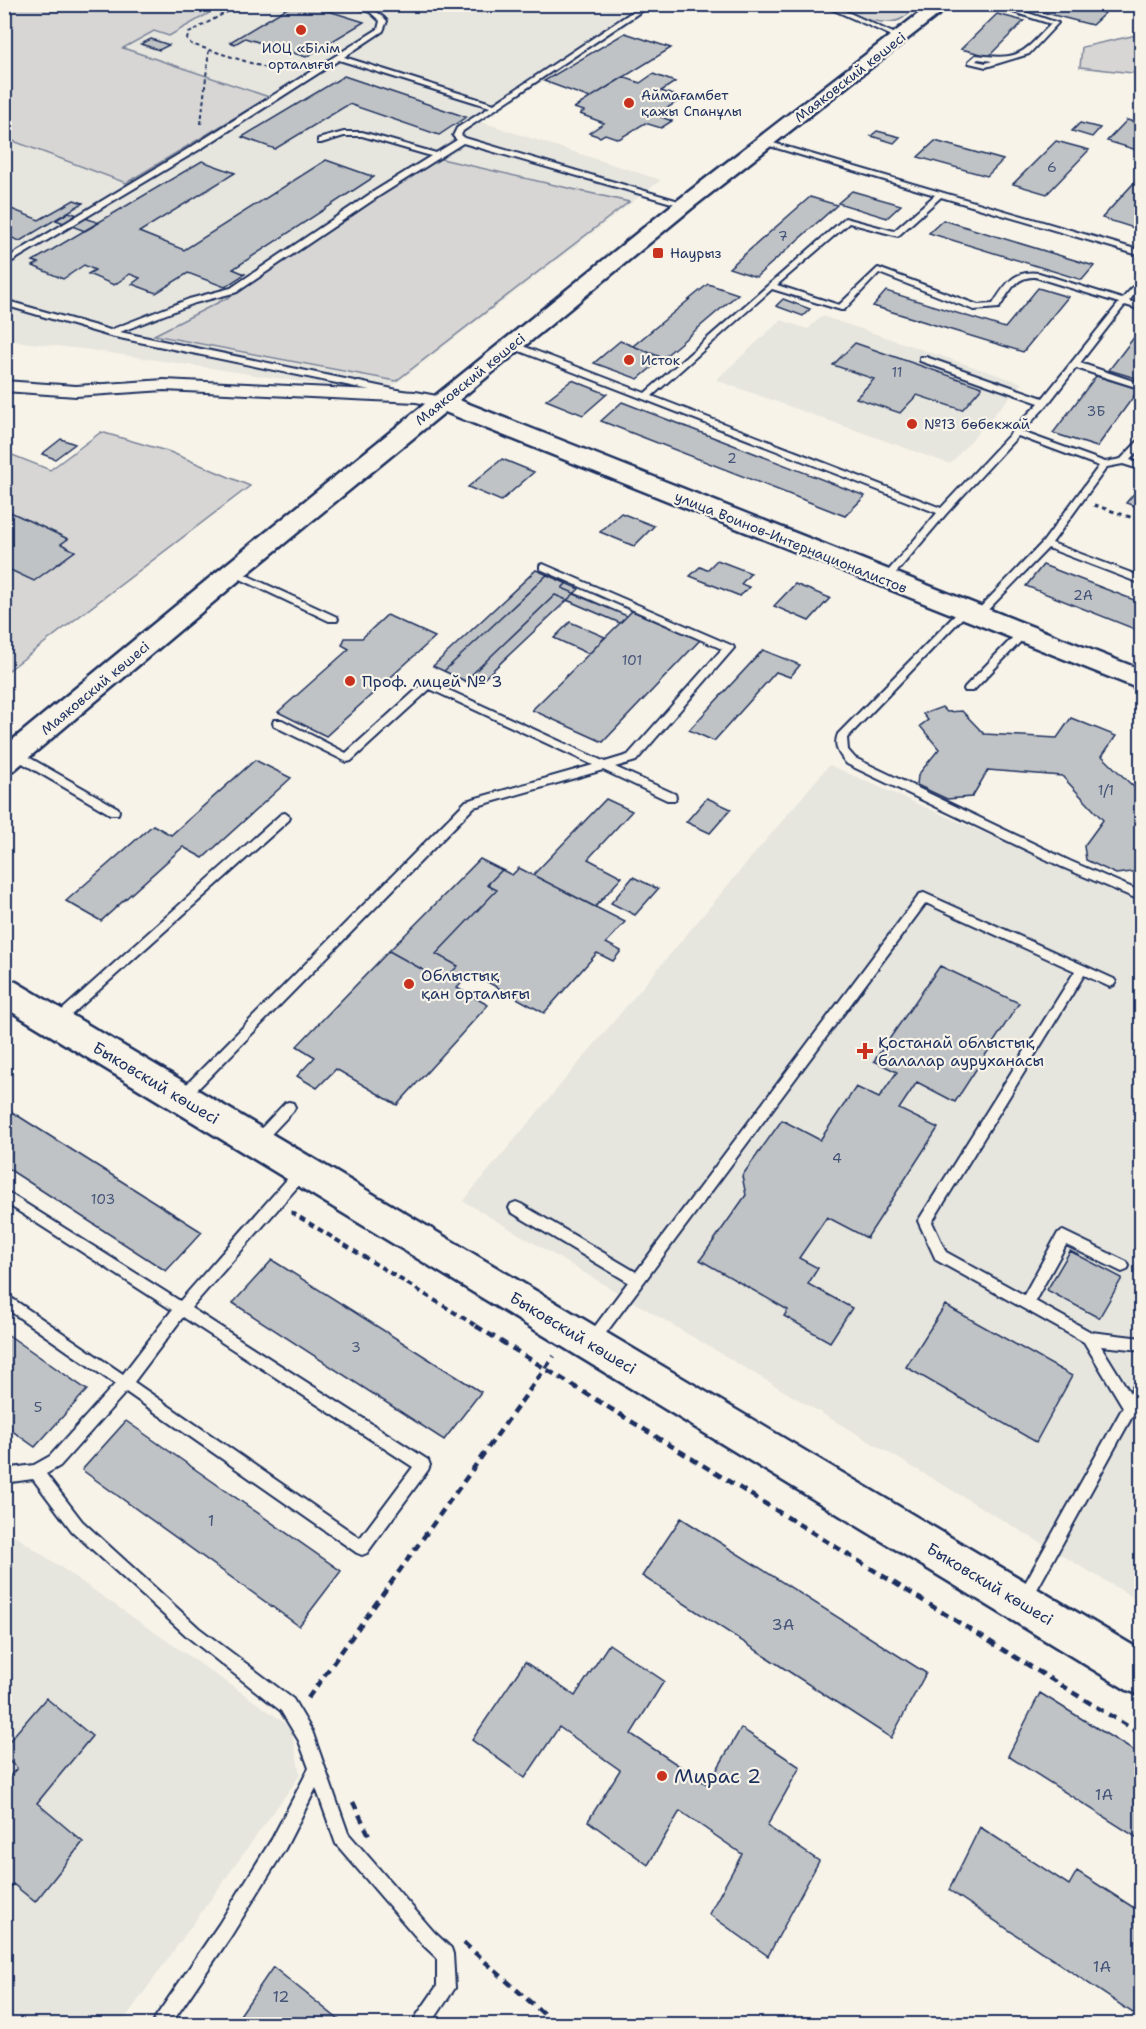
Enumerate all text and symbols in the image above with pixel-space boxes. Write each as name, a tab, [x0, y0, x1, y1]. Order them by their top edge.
marker: ИОЦ «Білім орталығы	[294, 23, 308, 37]
street label: Маяковский көшесі	[791, 28, 909, 126]
place label: ИОЦ «Білім орталығы	[262, 39, 340, 73]
place label: Аймағамбет қажы Спанұлы	[641, 86, 742, 120]
marker: Аймағамбет қажы Спанұлы	[622, 96, 636, 110]
house number: 6	[1047, 158, 1057, 176]
house number: 7	[778, 227, 788, 245]
place label: Наурыз	[670, 244, 722, 262]
marker: Наурыз	[651, 246, 665, 260]
street label: Маяковский көшесі	[411, 329, 529, 429]
place label: Исток	[641, 351, 681, 369]
marker: Исток	[622, 353, 636, 367]
house number: 11	[891, 363, 903, 381]
house number: 3Б	[1086, 402, 1106, 420]
place label: №13 бөбекжай	[924, 415, 1030, 433]
marker: №13 бөбекжай	[905, 417, 919, 431]
house number: 2	[727, 449, 737, 467]
street label: улица Воинов-Интернационалистов	[672, 487, 910, 597]
house number: 2А	[1073, 586, 1093, 604]
street label: Маяковский көшесі	[37, 637, 153, 739]
house number: 101	[622, 651, 642, 669]
place label: Проф. лицей № 3	[362, 671, 503, 692]
marker: Проф. лицей № 3	[343, 674, 357, 688]
house number: 1/1	[1098, 781, 1114, 799]
place label: Облыстық қан орталығы	[421, 965, 530, 1004]
marker: Облыстық қан орталығы	[402, 977, 416, 991]
place label: Қостанай облыстық балалар ауруханасы	[878, 1032, 1044, 1071]
street label: Быковский көшесі	[89, 1037, 223, 1129]
marker: Қостанай облыстық балалар ауруханасы	[856, 1042, 874, 1060]
house number: 4	[832, 1149, 842, 1167]
house number: 103	[91, 1190, 115, 1208]
street label: Быковский көшесі	[506, 1287, 640, 1379]
house number: 3	[351, 1338, 361, 1356]
house number: 5	[34, 1398, 42, 1416]
house number: 1	[208, 1510, 214, 1531]
street label: Быковский көшесі	[923, 1538, 1057, 1630]
house number: 3А	[772, 1614, 794, 1635]
place label: Мирас 2	[674, 1763, 761, 1789]
marker: Мирас 2	[655, 1769, 669, 1783]
house number: 1А	[1095, 1784, 1113, 1805]
house number: 1А	[1093, 1956, 1111, 1977]
house number: 12	[272, 1986, 290, 2007]

